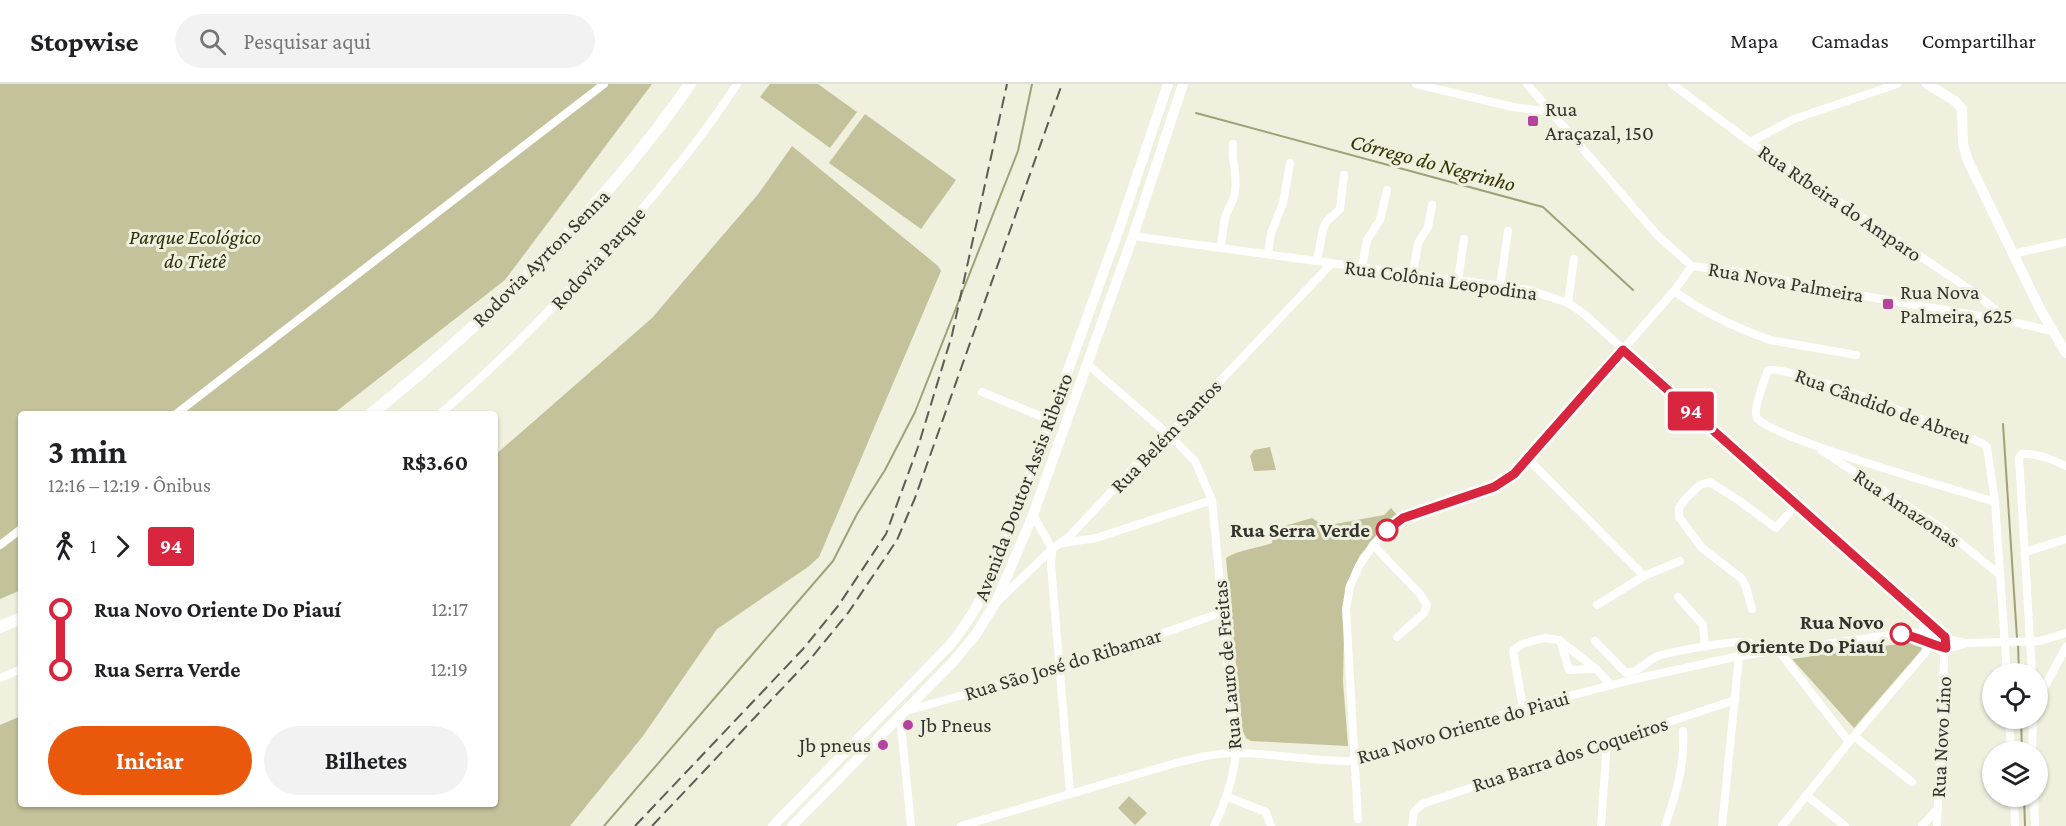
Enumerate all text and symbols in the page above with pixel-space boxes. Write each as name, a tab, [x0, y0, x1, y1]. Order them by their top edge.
search box	[175, 14, 595, 68]
icon: search	[196, 25, 229, 58]
text: Stopwise	[30, 26, 139, 57]
text: Pesquisar aqui	[244, 29, 371, 54]
text: Mapa	[1730, 29, 1778, 53]
text: Camadas	[1811, 29, 1889, 53]
text: Compartilhar	[1922, 29, 2036, 53]
place label: Rua Araçazal, 150	[1545, 97, 1654, 145]
marker: Rua Araçazal, 150	[1526, 114, 1540, 128]
water label: Córrego do Negrinho	[1348, 128, 1518, 197]
street label: Rua Ríbeira do Amparo	[1754, 139, 1926, 267]
street label: Rodovia Ayrton Senna	[467, 184, 615, 332]
street label: Rodovia Parque	[546, 202, 650, 314]
park label: Parque Ecológico do Tietê	[129, 225, 261, 273]
street label: Rua Colônia Leopodina	[1343, 255, 1539, 305]
street label: Rua Nova Palmeira	[1706, 257, 1866, 308]
place label: Rua Nova Palmeira, 625	[1900, 280, 2013, 328]
marker: Rua Nova Palmeira, 625	[1881, 297, 1895, 311]
street label: Rua Cândido de Abreu	[1792, 363, 1974, 449]
street label: Avenida Doutor Assis Ribeiro	[968, 370, 1078, 604]
street label: Rua Belém Santos	[1106, 374, 1226, 498]
line badge: 94	[1664, 392, 1718, 430]
text: 94	[1680, 399, 1702, 423]
text: 3 min	[48, 433, 127, 470]
text: R$3.60	[402, 450, 468, 475]
street label: Rua Amazonas	[1849, 464, 1965, 552]
text: 12:16 – 12:19 · Ônibus	[48, 474, 211, 496]
place label: Rua Serra Verde	[1230, 518, 1370, 542]
marker: Rua Serra Verde	[1376, 519, 1398, 541]
icon: walk	[48, 530, 81, 563]
icon: forward	[106, 530, 139, 563]
text: 94	[160, 534, 182, 558]
text: 1	[90, 535, 97, 557]
street label: Rua Lauro de Freitas	[1208, 579, 1246, 751]
text: Rua Novo Oriente Do Piauí	[94, 597, 341, 622]
text: 12:17	[431, 598, 468, 620]
place label: Rua Novo Oriente Do Piauí	[1737, 610, 1885, 658]
street label: Rua São José do Ribamar	[961, 622, 1165, 705]
marker: Rua Novo Oriente Do Piauí	[1890, 623, 1912, 645]
text: Rua Serra Verde	[94, 657, 241, 682]
text: 12:19	[430, 658, 468, 680]
map controls	[1982, 663, 2048, 807]
button: locate	[1982, 663, 2048, 729]
street label: Rua Novo Lino	[1926, 676, 1956, 798]
street label: Rua Novo Oriente do Piaui	[1354, 685, 1572, 769]
street label: Rua Barra dos Coqueiros	[1469, 711, 1671, 797]
place label: Jb Pneus	[918, 713, 992, 737]
marker: Jb Pneus	[901, 718, 915, 732]
button: Iniciar	[48, 726, 252, 795]
button: Bilhetes	[264, 726, 468, 795]
place label: Jb pneus	[797, 733, 871, 757]
marker: Jb pneus	[876, 738, 890, 752]
button: layers	[1982, 741, 2048, 807]

